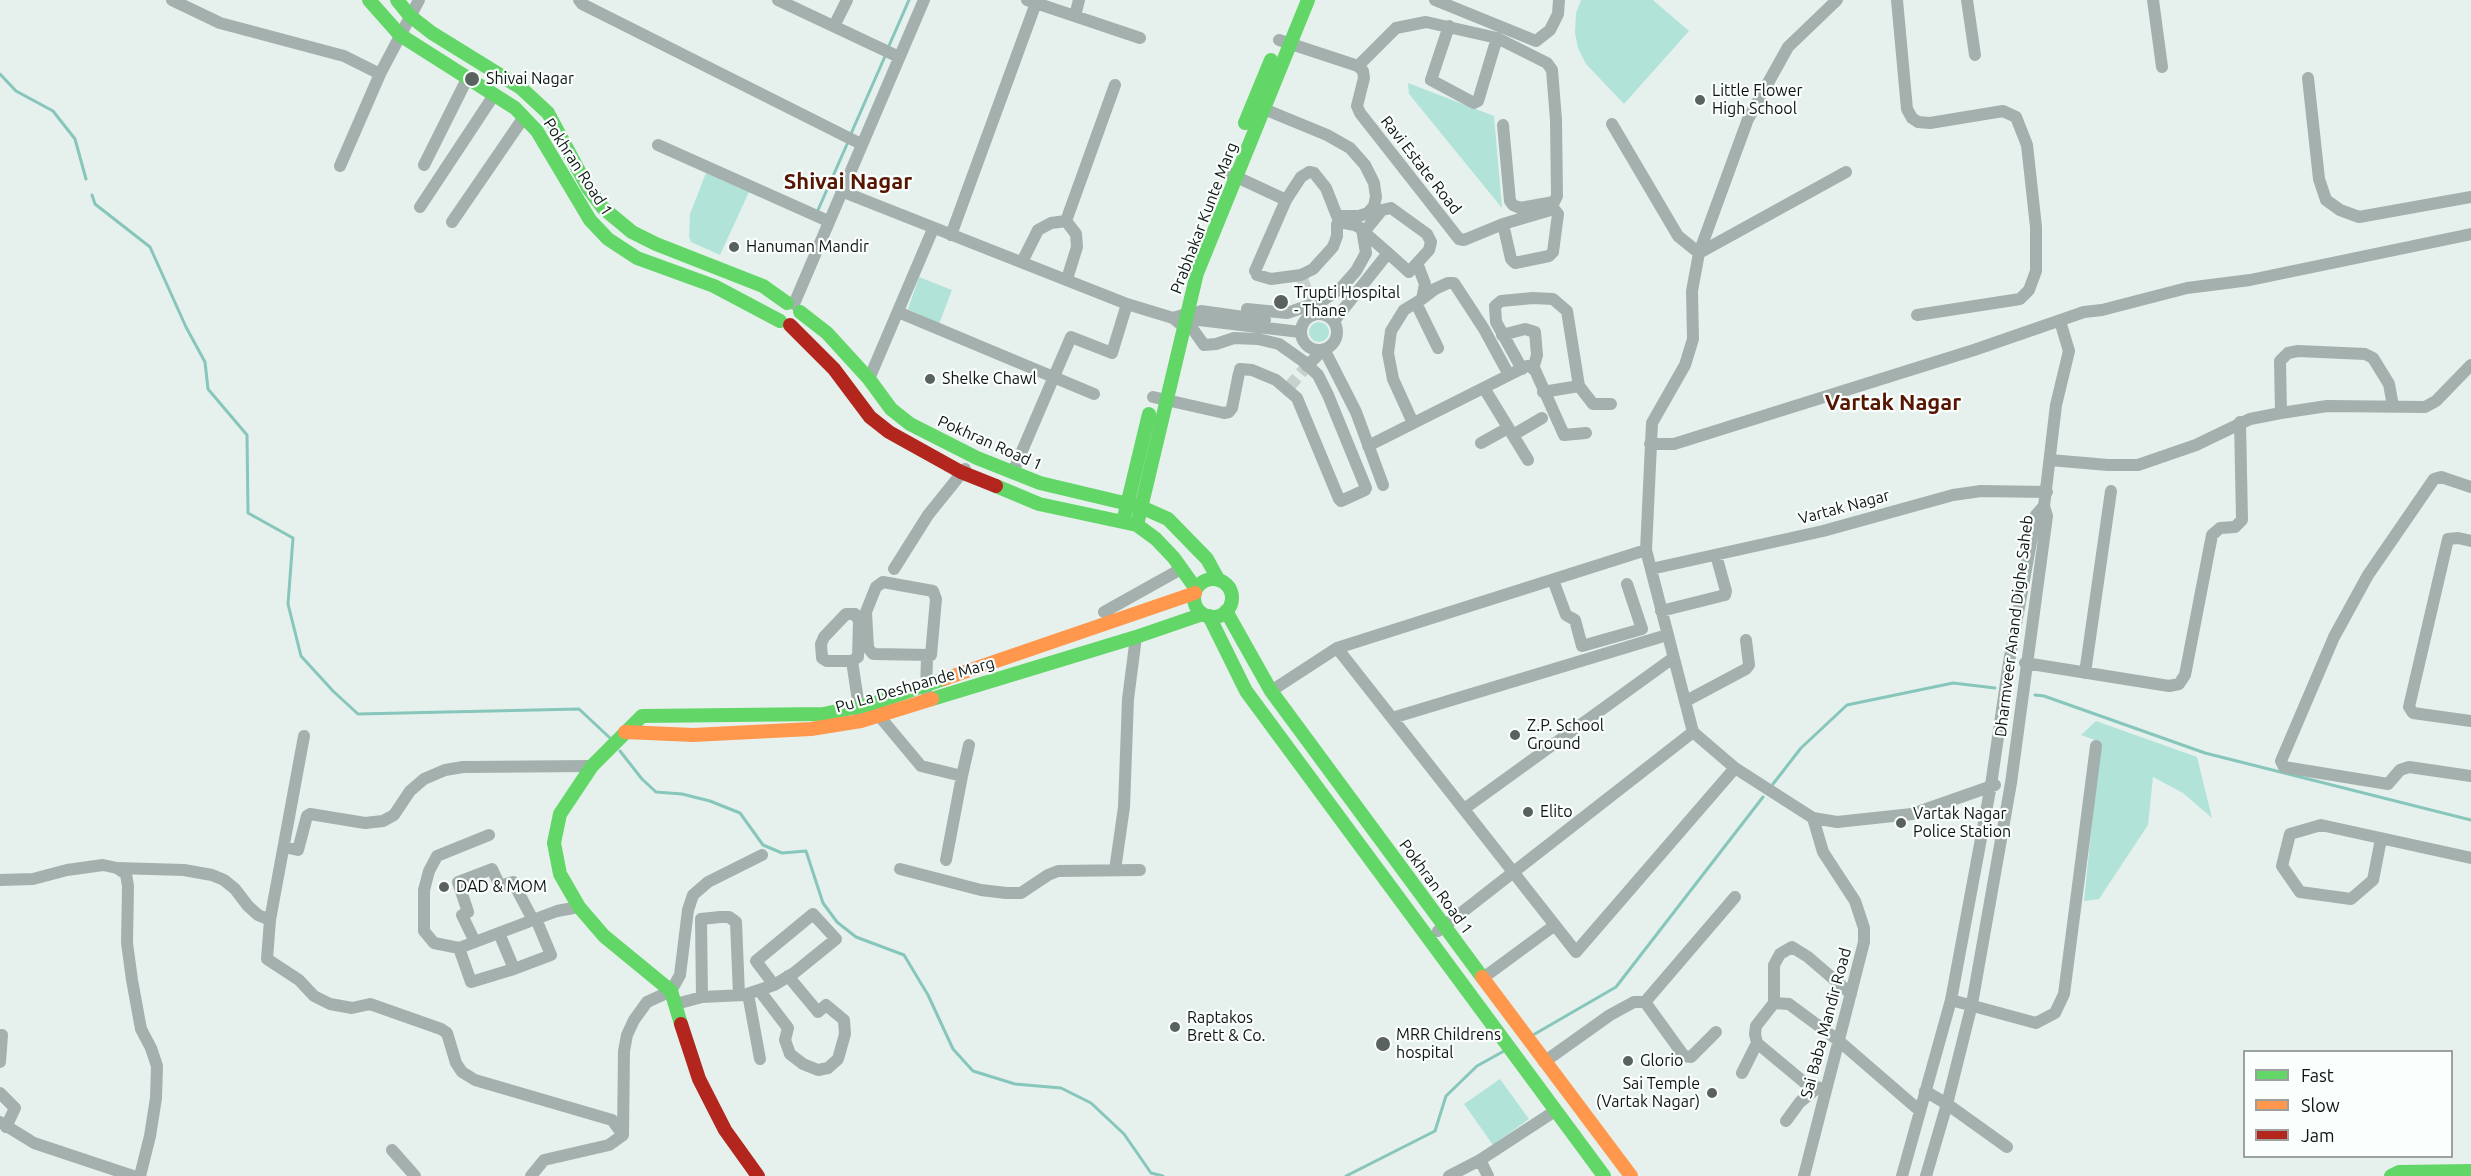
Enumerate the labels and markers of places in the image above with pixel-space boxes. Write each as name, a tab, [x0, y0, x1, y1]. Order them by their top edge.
place label: Shivai Nagar	[486, 69, 574, 89]
marker: Shivai Nagar	[463, 70, 481, 88]
place label: Little Flower High School	[1712, 81, 1803, 119]
marker: Little Flower High School	[1693, 93, 1707, 107]
place label: Hanuman Mandir	[746, 237, 869, 257]
marker: Hanuman Mandir	[727, 240, 741, 254]
place label: Trupti Hospital - Thane	[1294, 283, 1400, 321]
marker: Trupti Hospital - Thane	[1272, 293, 1290, 311]
place label: Shelke Chawl	[942, 369, 1037, 389]
marker: Shelke Chawl	[923, 372, 937, 386]
place label: Z.P. School Ground	[1527, 716, 1604, 754]
marker: Z.P. School Ground	[1508, 728, 1522, 742]
place label: Elito	[1540, 802, 1573, 822]
place label: Vartak Nagar Police Station	[1913, 804, 2011, 842]
marker: Elito	[1521, 805, 1535, 819]
marker: Vartak Nagar Police Station	[1894, 816, 1908, 830]
place label: DAD & MOM	[456, 877, 547, 897]
marker: DAD & MOM	[437, 880, 451, 894]
place label: Raptakos Brett & Co.	[1187, 1008, 1265, 1046]
marker: Raptakos Brett & Co.	[1168, 1020, 1182, 1034]
place label: MRR Childrens hospital	[1396, 1025, 1501, 1063]
marker: MRR Childrens hospital	[1374, 1035, 1392, 1053]
place label: Glorio	[1640, 1051, 1683, 1071]
marker: Glorio	[1621, 1054, 1635, 1068]
place label: Sai Temple (Vartak Nagar)	[1596, 1074, 1700, 1112]
marker: Sai Temple (Vartak Nagar)	[1705, 1086, 1719, 1100]

